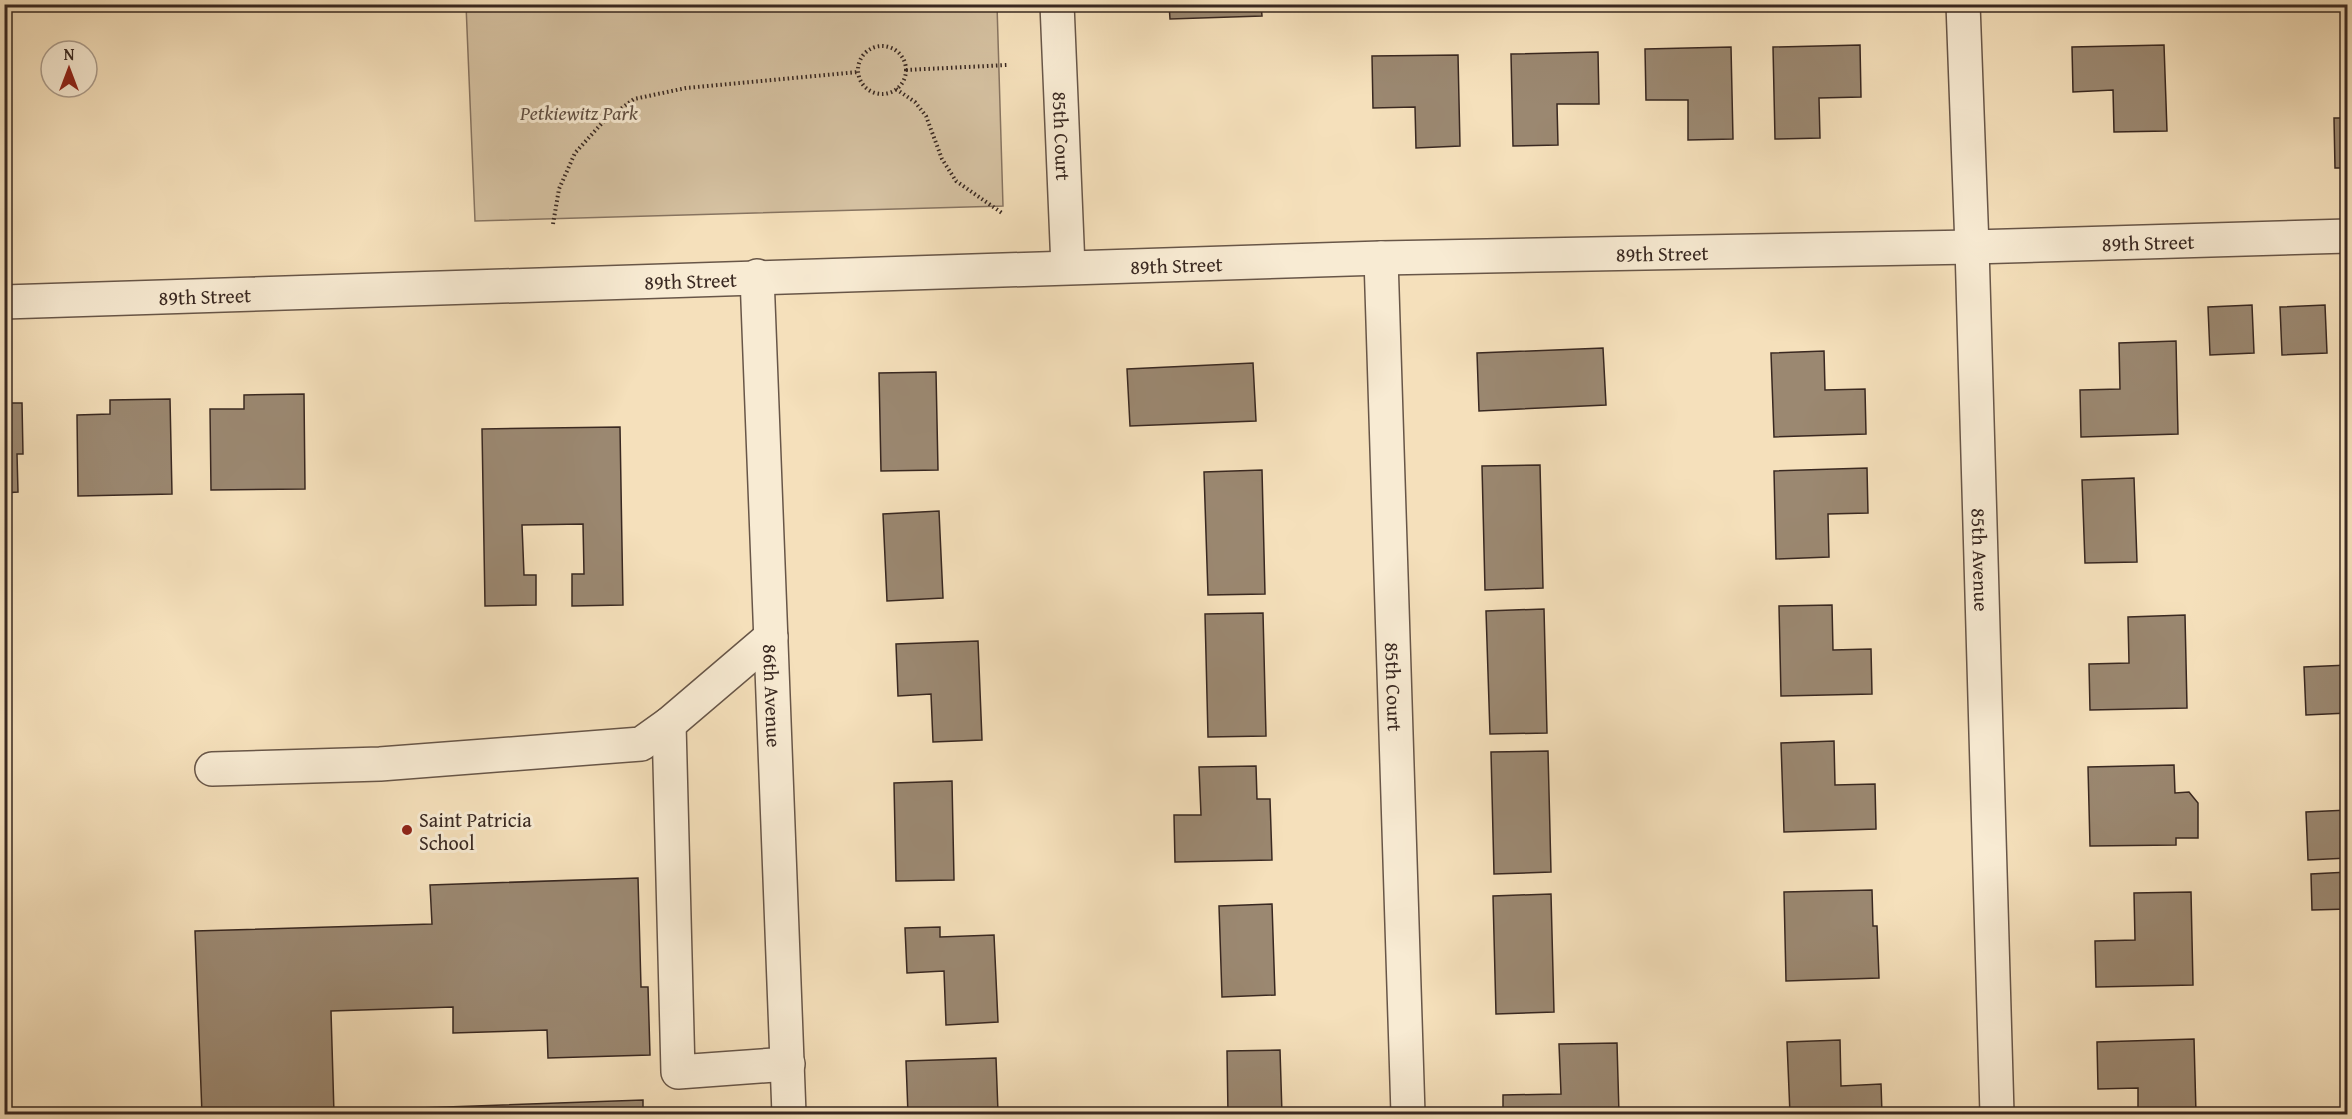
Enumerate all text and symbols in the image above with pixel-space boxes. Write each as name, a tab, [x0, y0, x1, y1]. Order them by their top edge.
north arrow	[39, 39, 99, 99]
text: N	[64, 42, 75, 66]
street label: 85th Court	[1046, 91, 1079, 181]
park label: Petkiewitz Park	[519, 98, 639, 127]
street label: 89th Street	[2101, 226, 2195, 258]
street label: 89th Street	[1616, 237, 1709, 268]
street label: 89th Street	[1130, 249, 1223, 281]
street label: 89th Street	[644, 264, 737, 296]
street label: 89th Street	[158, 280, 252, 312]
street label: 85th Avenue	[1965, 508, 1997, 612]
street label: 85th Court	[1379, 642, 1410, 732]
street label: 86th Avenue	[757, 643, 789, 748]
place label: Saint Patricia School	[419, 805, 532, 857]
marker: Saint Patricia School	[400, 823, 414, 837]

